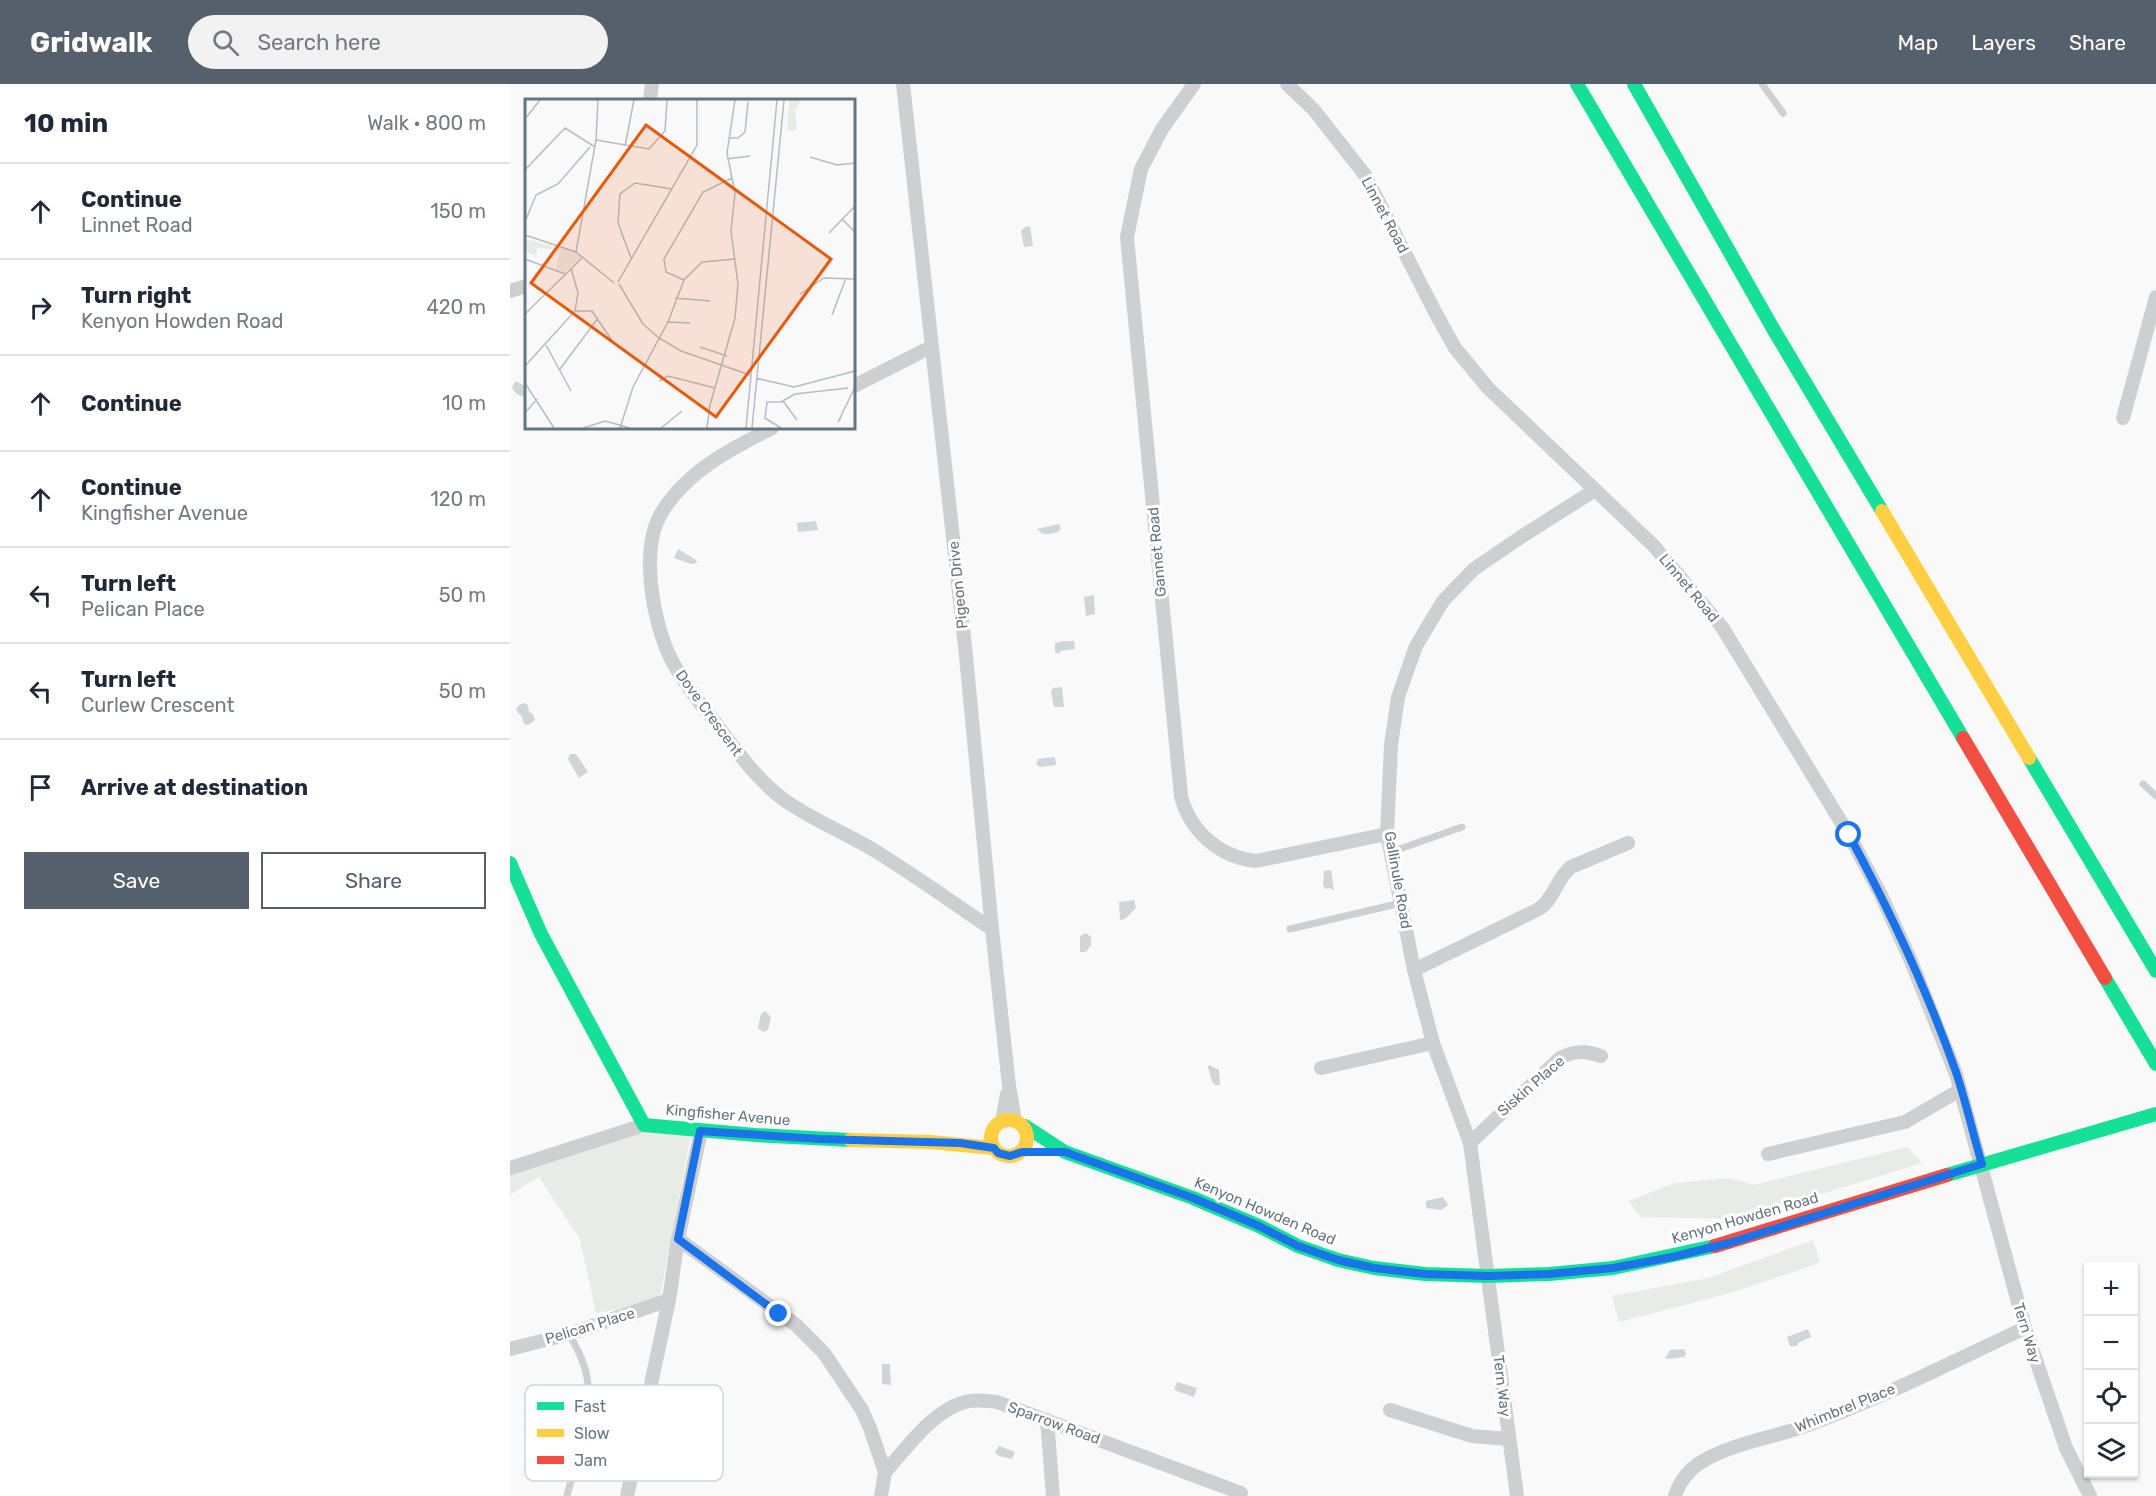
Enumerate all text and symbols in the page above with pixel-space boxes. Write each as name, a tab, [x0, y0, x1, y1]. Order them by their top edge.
search box	[188, 15, 608, 69]
text: Gridwalk	[30, 26, 152, 59]
icon: search	[209, 26, 242, 59]
text: Search here	[257, 29, 381, 56]
text: Map	[1897, 30, 1938, 55]
text: Layers	[1971, 30, 2036, 55]
text: Share	[2069, 30, 2126, 55]
inset map	[525, 99, 855, 429]
text: 10 min	[24, 108, 108, 139]
text: Walk · 800 m	[367, 111, 486, 135]
street label: Linnet Road	[1357, 174, 1413, 256]
text: Continue	[81, 186, 182, 213]
icon: ahead	[24, 195, 57, 228]
text: 150 m	[430, 199, 486, 223]
text: Linnet Road	[81, 213, 193, 237]
text: Turn right	[81, 282, 191, 309]
icon: right	[24, 291, 57, 324]
text: 420 m	[426, 295, 486, 319]
text: Kenyon Howden Road	[81, 309, 283, 333]
icon: ahead	[24, 387, 57, 420]
text: Continue	[81, 390, 182, 417]
text: 10 m	[442, 391, 486, 415]
text: Continue	[81, 474, 182, 501]
icon: ahead	[24, 483, 57, 516]
text: 120 m	[430, 487, 486, 511]
text: Kingfisher Avenue	[81, 501, 248, 525]
street label: Gannet Road	[1144, 506, 1170, 598]
street label: Pigeon Drive	[944, 540, 972, 630]
street label: Linnet Road	[1655, 550, 1723, 626]
text: Turn left	[81, 570, 176, 597]
icon: left	[24, 579, 57, 612]
text: 50 m	[439, 583, 486, 607]
text: Pelican Place	[81, 597, 205, 621]
text: Turn left	[81, 666, 176, 693]
street label: Dove Crescent	[672, 666, 746, 760]
icon: left	[24, 675, 57, 708]
text: 50 m	[439, 679, 486, 703]
text: Curlew Crescent	[81, 693, 234, 717]
icon: arrive	[24, 771, 57, 804]
text: Arrive at destination	[81, 774, 308, 801]
route start	[1835, 821, 1861, 847]
street label: Gallinule Road	[1381, 830, 1415, 930]
button: Save	[24, 852, 249, 909]
button: Share	[261, 852, 486, 909]
street label: Siskin Place	[1494, 1052, 1568, 1120]
street label: Kingfisher Avenue	[665, 1101, 791, 1129]
street label: Kenyon Howden Road	[1192, 1173, 1338, 1249]
street label: Kenyon Howden Road	[1670, 1188, 1820, 1248]
map controls	[2084, 1262, 2138, 1478]
button: +	[2084, 1262, 2138, 1316]
route end	[765, 1300, 791, 1326]
street label: Tern Way	[2009, 1301, 2045, 1365]
street label: Pelican Place	[543, 1304, 637, 1348]
button: −	[2084, 1316, 2138, 1370]
street label: Tern Way	[1489, 1354, 1515, 1418]
button: locate	[2084, 1370, 2138, 1424]
street label: Whimbrel Place	[1792, 1380, 1898, 1436]
legend	[525, 1385, 723, 1481]
text: Fast	[574, 1397, 606, 1416]
street label: Sparrow Road	[1005, 1398, 1103, 1448]
text: Slow	[574, 1424, 610, 1443]
button: layers	[2084, 1424, 2138, 1478]
text: Jam	[574, 1451, 607, 1470]

